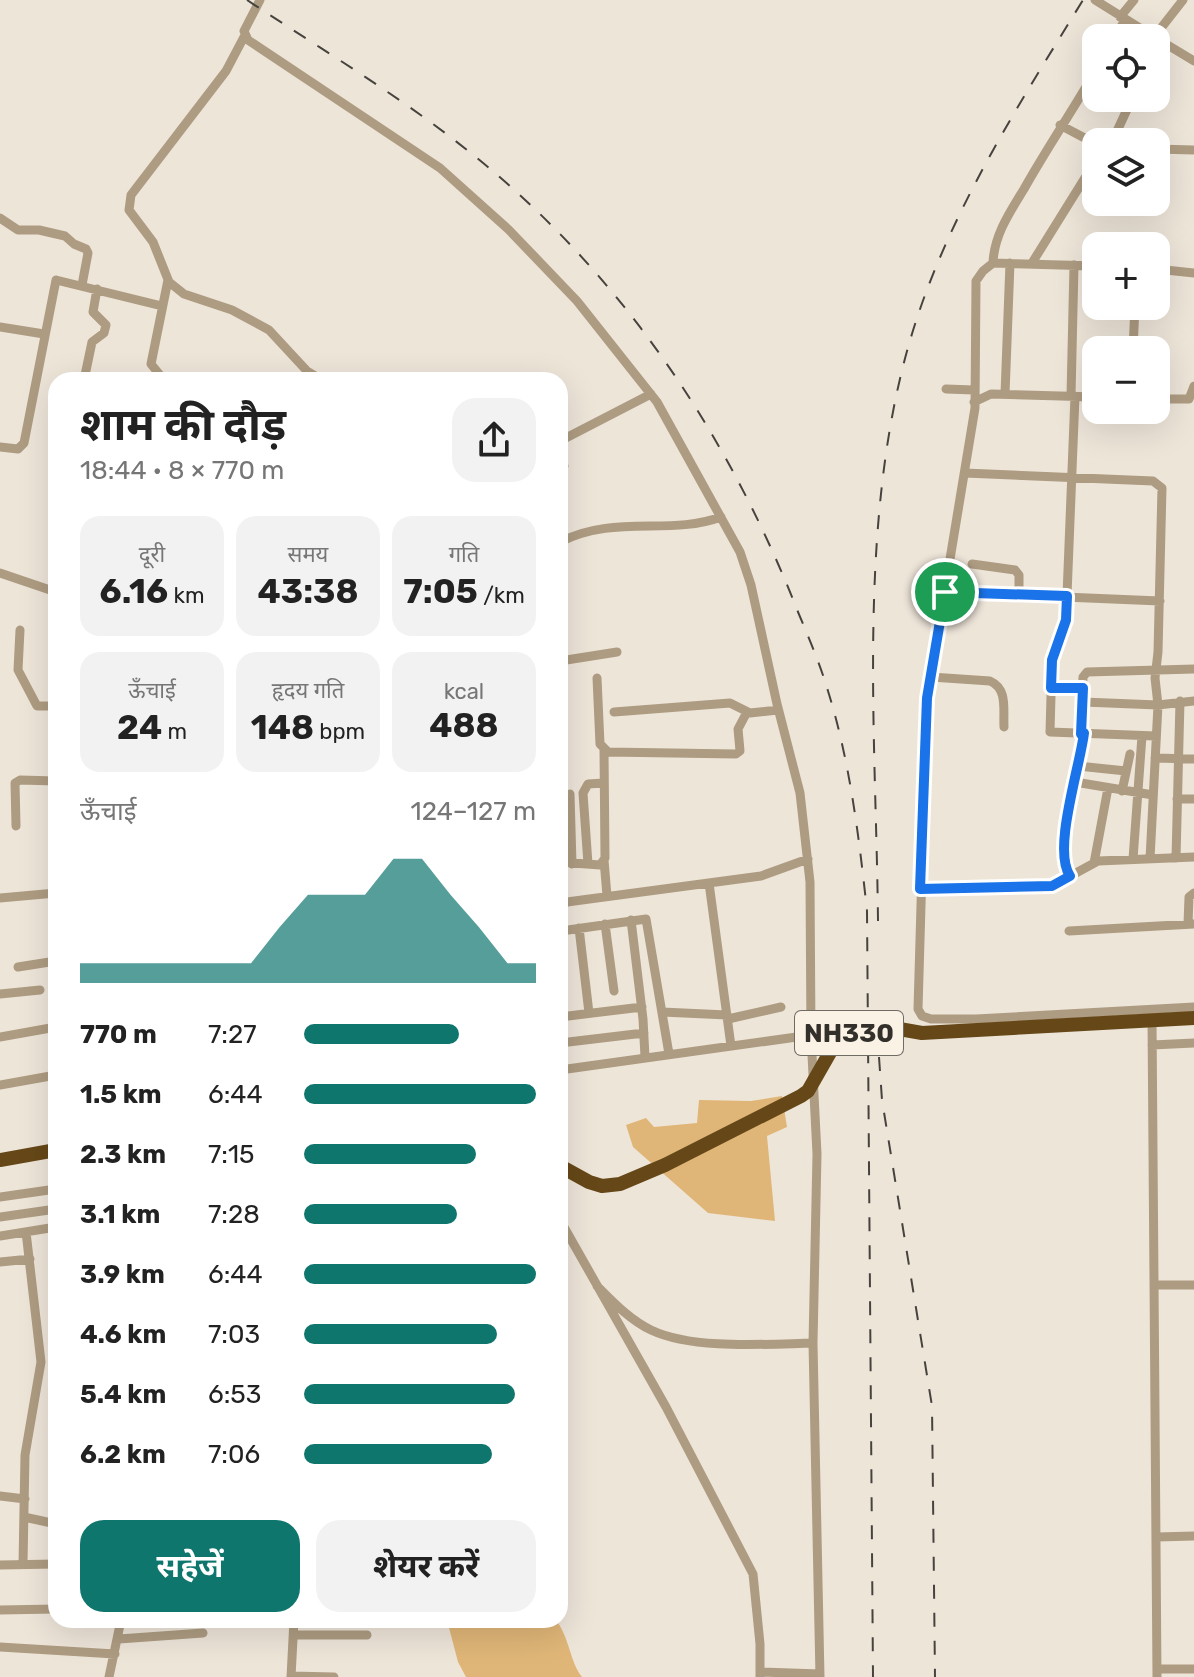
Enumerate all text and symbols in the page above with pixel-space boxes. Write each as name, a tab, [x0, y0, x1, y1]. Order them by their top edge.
map controls	[1082, 24, 1170, 424]
button: locate	[1082, 24, 1170, 112]
button: layers	[1082, 128, 1170, 216]
button: +	[1082, 232, 1170, 320]
button: −	[1082, 336, 1170, 424]
button: share	[452, 398, 536, 482]
text: शाम की दौड़	[80, 399, 286, 451]
text: 18:44 · 8 × 770 m	[80, 455, 284, 486]
text: दूरी	[139, 541, 165, 568]
text: समय	[288, 541, 328, 568]
text: गति	[449, 541, 479, 568]
pin	[911, 558, 979, 626]
icon: arrive	[923, 570, 967, 614]
text: 6.16	[100, 571, 168, 612]
text: 43:38	[258, 571, 358, 612]
text: 7:05	[403, 571, 478, 612]
text: km	[168, 582, 204, 609]
text: /km	[478, 582, 525, 609]
text: ऊँचाई	[128, 677, 176, 704]
text: हृदय गति	[272, 677, 344, 704]
text: kcal	[444, 678, 484, 705]
text: 488	[429, 705, 499, 746]
text: 24	[117, 707, 162, 748]
text: 148	[251, 707, 314, 748]
text: m	[162, 718, 187, 745]
text: bpm	[314, 718, 365, 745]
text: ऊँचाई	[80, 796, 136, 827]
text: 124–127 m	[411, 796, 536, 827]
road number: NH330	[795, 1011, 903, 1055]
text: 770 m	[80, 1019, 157, 1050]
text: 7:27	[208, 1019, 257, 1050]
text: 1.5 km	[80, 1079, 162, 1110]
text: 6:44	[208, 1079, 263, 1110]
text: 2.3 km	[80, 1139, 166, 1170]
text: 7:15	[208, 1139, 255, 1170]
text: 3.1 km	[80, 1199, 160, 1230]
text: 7:28	[208, 1199, 260, 1230]
text: 3.9 km	[80, 1259, 165, 1290]
text: 6:44	[208, 1259, 263, 1290]
text: 4.6 km	[80, 1319, 166, 1350]
text: 7:03	[208, 1319, 260, 1350]
text: 5.4 km	[80, 1379, 166, 1410]
text: 6:53	[208, 1379, 261, 1410]
text: 6.2 km	[80, 1439, 166, 1470]
text: 7:06	[208, 1439, 260, 1470]
button: सहेजें	[80, 1520, 300, 1612]
button: शेयर करें	[316, 1520, 536, 1612]

